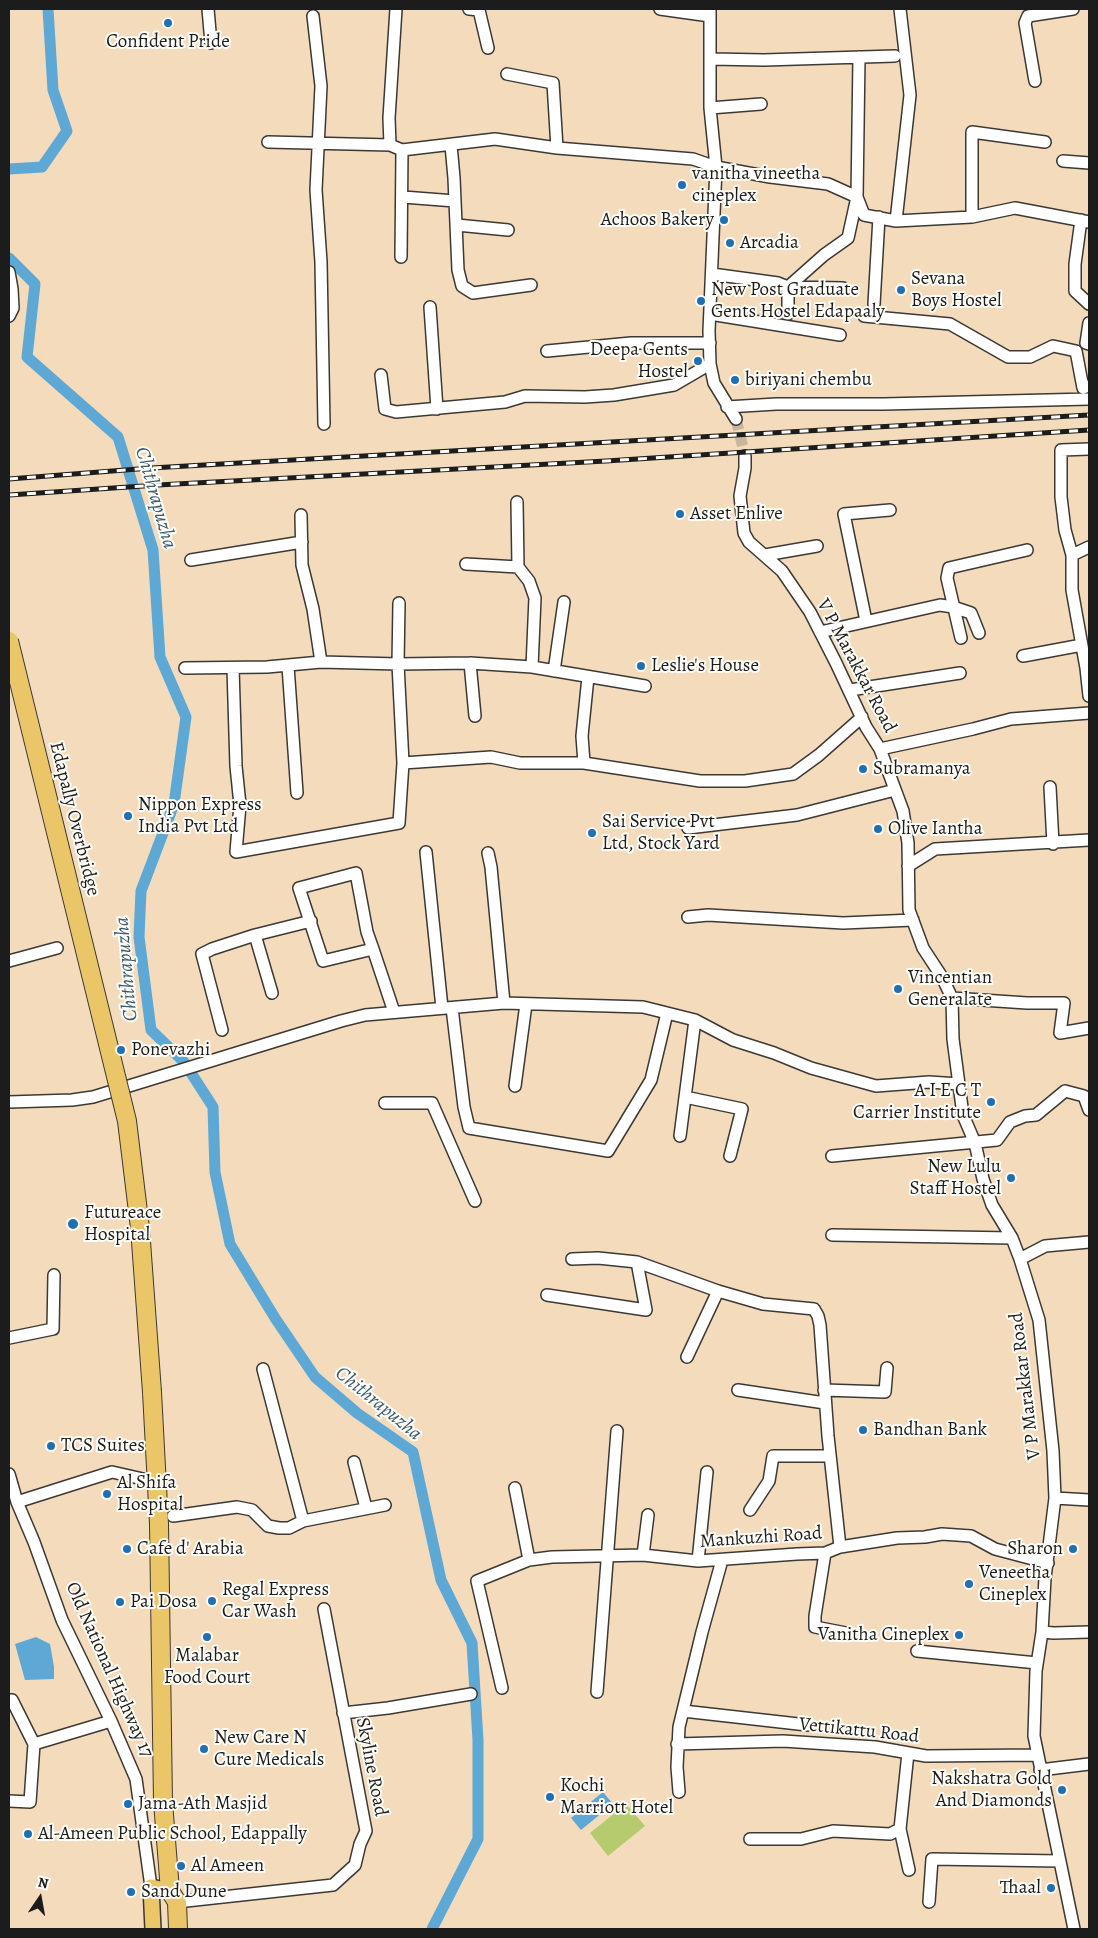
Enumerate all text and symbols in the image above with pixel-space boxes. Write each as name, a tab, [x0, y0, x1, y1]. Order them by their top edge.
marker: Confident Pride	[162, 17, 174, 29]
place label: Confident Pride	[106, 31, 230, 53]
place label: vanitha vineetha cineplex	[692, 163, 820, 207]
marker: vanitha vineetha cineplex	[676, 179, 688, 191]
place label: Achoos Bakery	[601, 209, 714, 231]
marker: Achoos Bakery	[718, 214, 730, 226]
place label: Arcadia	[740, 232, 799, 254]
marker: Arcadia	[724, 237, 736, 249]
place label: Sevana Boys Hostel	[911, 268, 1002, 312]
place label: New Post Graduate Gents Hostel Edapaaly	[711, 279, 885, 323]
marker: Sevana Boys Hostel	[895, 284, 907, 296]
marker: New Post Graduate Gents Hostel Edapaaly	[695, 295, 707, 307]
place label: Deepa Gents Hostel	[590, 339, 688, 383]
marker: Deepa Gents Hostel	[692, 355, 704, 367]
place label: biriyani chembu	[745, 369, 872, 391]
marker: biriyani chembu	[729, 374, 741, 386]
water label: Chithrapuzha	[129, 444, 181, 552]
place label: Asset Enlive	[690, 503, 783, 525]
marker: Asset Enlive	[674, 508, 686, 520]
street label: V P Marakkar Road	[811, 595, 901, 737]
place label: Leslie's House	[651, 655, 759, 677]
marker: Leslie's House	[635, 660, 647, 672]
street label: Edapally Overbridge	[44, 740, 104, 898]
place label: Subramanya	[873, 758, 971, 780]
marker: Subramanya	[857, 763, 869, 775]
place label: Nippon Express India Pvt Ltd	[138, 794, 262, 838]
marker: Nippon Express India Pvt Ltd	[122, 810, 134, 822]
place label: Sai Service Pvt Ltd, Stock Yard	[602, 811, 720, 855]
place label: Olive Iantha	[888, 818, 983, 840]
marker: Olive Iantha	[872, 823, 884, 835]
marker: Sai Service Pvt Ltd, Stock Yard	[586, 827, 598, 839]
water label: Chithrapuzha	[110, 916, 144, 1022]
place label: Vincentian Generalate	[908, 967, 992, 1011]
marker: Vincentian Generalate	[892, 983, 904, 995]
place label: Ponevazhi	[131, 1039, 210, 1061]
marker: Ponevazhi	[115, 1044, 127, 1056]
place label: A I E C T Carrier Institute	[853, 1080, 981, 1124]
marker: A I E C T Carrier Institute	[985, 1096, 997, 1108]
place label: New Lulu Staff Hostel	[910, 1156, 1001, 1200]
marker: New Lulu Staff Hostel	[1005, 1172, 1017, 1184]
place label: Futureace Hospital	[84, 1202, 161, 1246]
marker: Futureace Hospital	[66, 1217, 80, 1231]
street label: V P Marakkar Road	[1006, 1311, 1046, 1461]
water label: Chithrapuzha	[330, 1362, 426, 1446]
place label: Bandhan Bank	[873, 1419, 987, 1441]
marker: Bandhan Bank	[857, 1424, 869, 1436]
place label: TCS Suites	[61, 1435, 145, 1457]
marker: TCS Suites	[45, 1440, 57, 1452]
place label: Al Shifa Hospital	[117, 1472, 183, 1516]
marker: Al Shifa Hospital	[101, 1488, 113, 1500]
street label: Mankuzhi Road	[699, 1522, 823, 1554]
place label: Cafe d' Arabia	[137, 1538, 244, 1560]
place label: Sharon	[1007, 1538, 1063, 1560]
marker: Cafe d' Arabia	[121, 1543, 133, 1555]
marker: Sharon	[1067, 1543, 1079, 1555]
place label: Veneetha Cineplex	[979, 1562, 1050, 1606]
marker: Veneetha Cineplex	[963, 1578, 975, 1590]
street label: Old National Highway 17	[60, 1579, 158, 1761]
place label: Regal Express Car Wash	[222, 1579, 329, 1623]
place label: Pai Dosa	[130, 1591, 197, 1613]
marker: Regal Express Car Wash	[206, 1595, 218, 1607]
marker: Pai Dosa	[114, 1596, 126, 1608]
place label: Vanitha Cineplex	[818, 1624, 949, 1646]
marker: Vanitha Cineplex	[953, 1629, 965, 1641]
marker: Malabar Food Court	[201, 1631, 213, 1643]
place label: Malabar Food Court	[164, 1645, 250, 1689]
street label: Vettikattu Road	[798, 1713, 920, 1749]
street label: Skyline Road	[350, 1716, 392, 1818]
place label: New Care N Cure Medicals	[214, 1727, 324, 1771]
marker: New Care N Cure Medicals	[198, 1743, 210, 1755]
place label: Nakshatra Gold And Diamonds	[931, 1768, 1052, 1812]
place label: Kochi Marriott Hotel	[560, 1775, 673, 1819]
marker: Nakshatra Gold And Diamonds	[1056, 1784, 1068, 1796]
marker: Kochi Marriott Hotel	[544, 1791, 556, 1803]
place label: Jama-Ath Masjid	[138, 1793, 267, 1815]
marker: Jama-Ath Masjid	[122, 1798, 134, 1810]
place label: Al-Ameen Public School, Edappally	[38, 1823, 307, 1845]
marker: Al-Ameen Public School, Edappally	[22, 1828, 34, 1840]
place label: Al Ameen	[191, 1855, 264, 1877]
marker: Al Ameen	[175, 1860, 187, 1872]
text: N	[36, 1872, 50, 1893]
north arrow	[15, 1873, 65, 1923]
place label: Thaal	[1000, 1877, 1041, 1899]
place label: Sand Dune	[141, 1881, 226, 1903]
marker: Thaal	[1045, 1882, 1057, 1894]
marker: Sand Dune	[125, 1886, 137, 1898]

